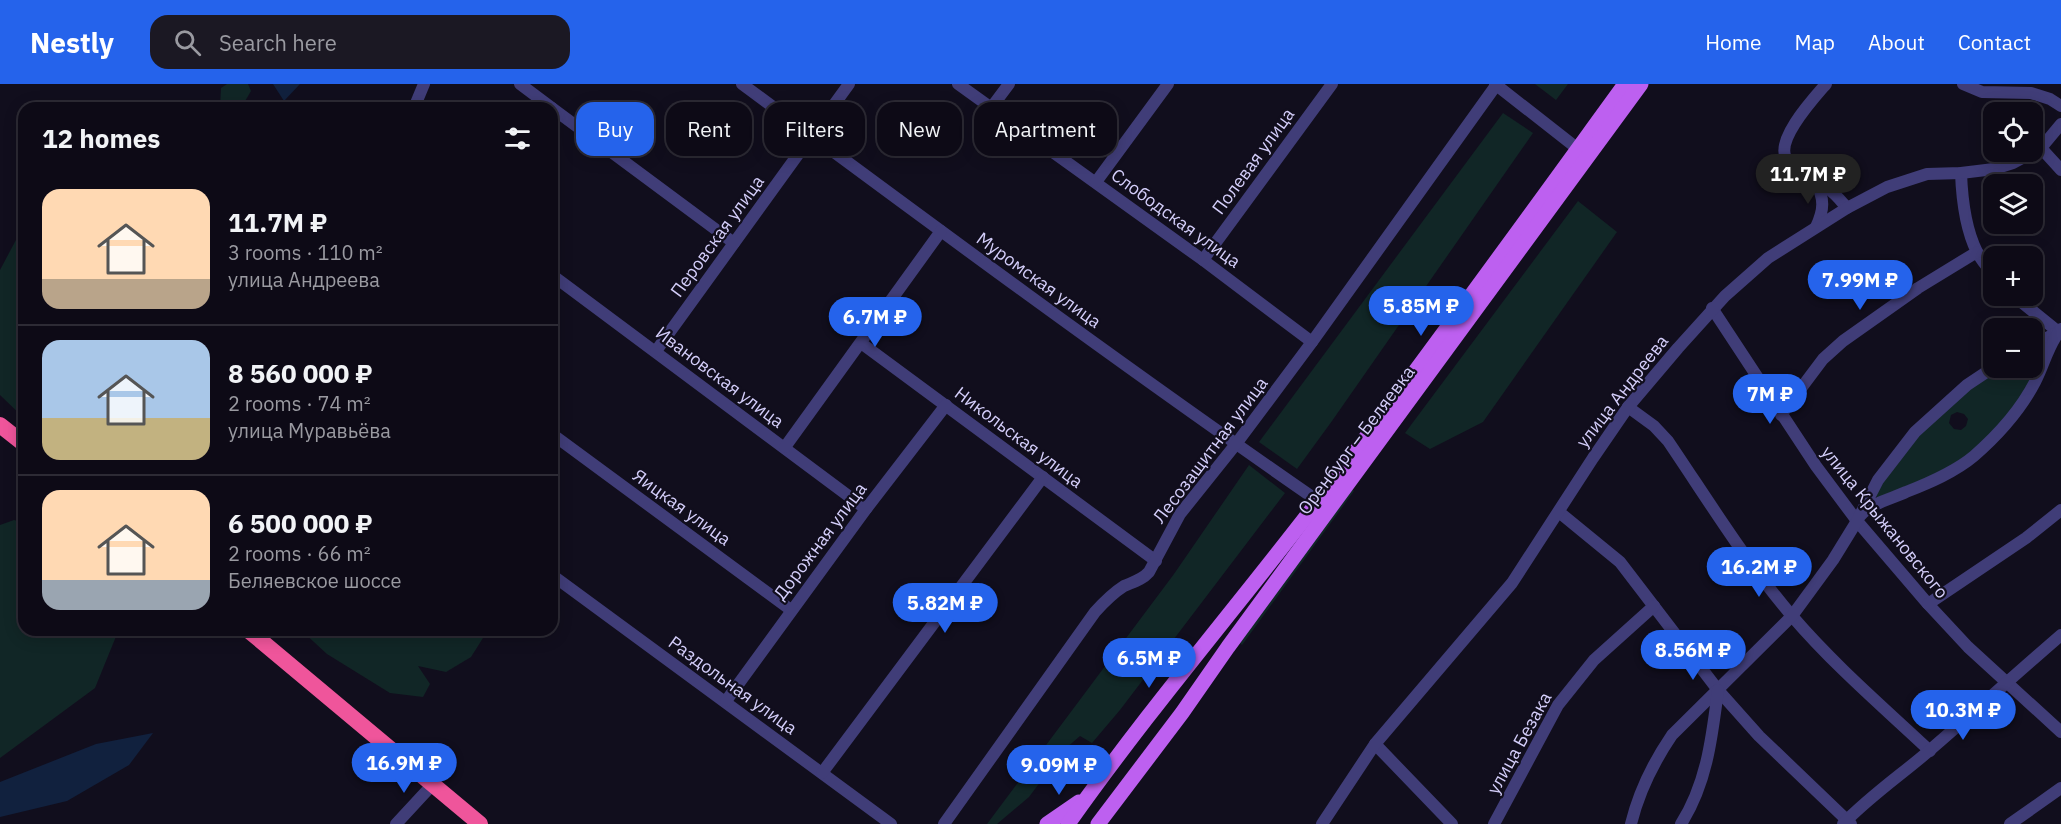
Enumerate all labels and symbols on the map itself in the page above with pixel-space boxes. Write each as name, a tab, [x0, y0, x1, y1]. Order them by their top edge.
street label: Полевая улица	[1207, 103, 1300, 219]
pin: 11.7M ₽	[1753, 154, 1863, 205]
street label: Слободская улица	[1107, 163, 1246, 273]
street label: Перовская улица	[665, 170, 769, 301]
street label: Муромская улица	[972, 227, 1106, 333]
pin: 7.99M ₽	[1805, 260, 1915, 311]
pin: 5.85M ₽	[1366, 286, 1476, 337]
pin: 6.7M ₽	[826, 297, 924, 348]
street label: Ивановская улица	[651, 321, 789, 433]
street label: улица Андреева	[1571, 330, 1673, 452]
street label: Оренбург – Беляевка	[1293, 361, 1420, 519]
street label: Лесозащитная улица	[1147, 372, 1273, 528]
pin: 7M ₽	[1734, 374, 1806, 425]
street label: Никольская улица	[950, 381, 1088, 493]
street label: улица Крыжановского	[1816, 441, 1954, 603]
street label: Яицкая улица	[628, 464, 736, 551]
street label: Дорожная улица	[768, 477, 872, 604]
pin: 16.2M ₽	[1704, 547, 1814, 598]
pin: 5.82M ₽	[890, 583, 1000, 634]
pin: 8.56M ₽	[1638, 630, 1748, 681]
street label: Раздольная улица	[664, 631, 802, 740]
pin: 6.5M ₽	[1100, 638, 1198, 689]
street label: улица Безака	[1481, 688, 1557, 798]
pin: 10.3M ₽	[1908, 690, 2018, 741]
pin: 16.9M ₽	[349, 743, 459, 794]
pin: 9.09M ₽	[1004, 745, 1114, 796]

